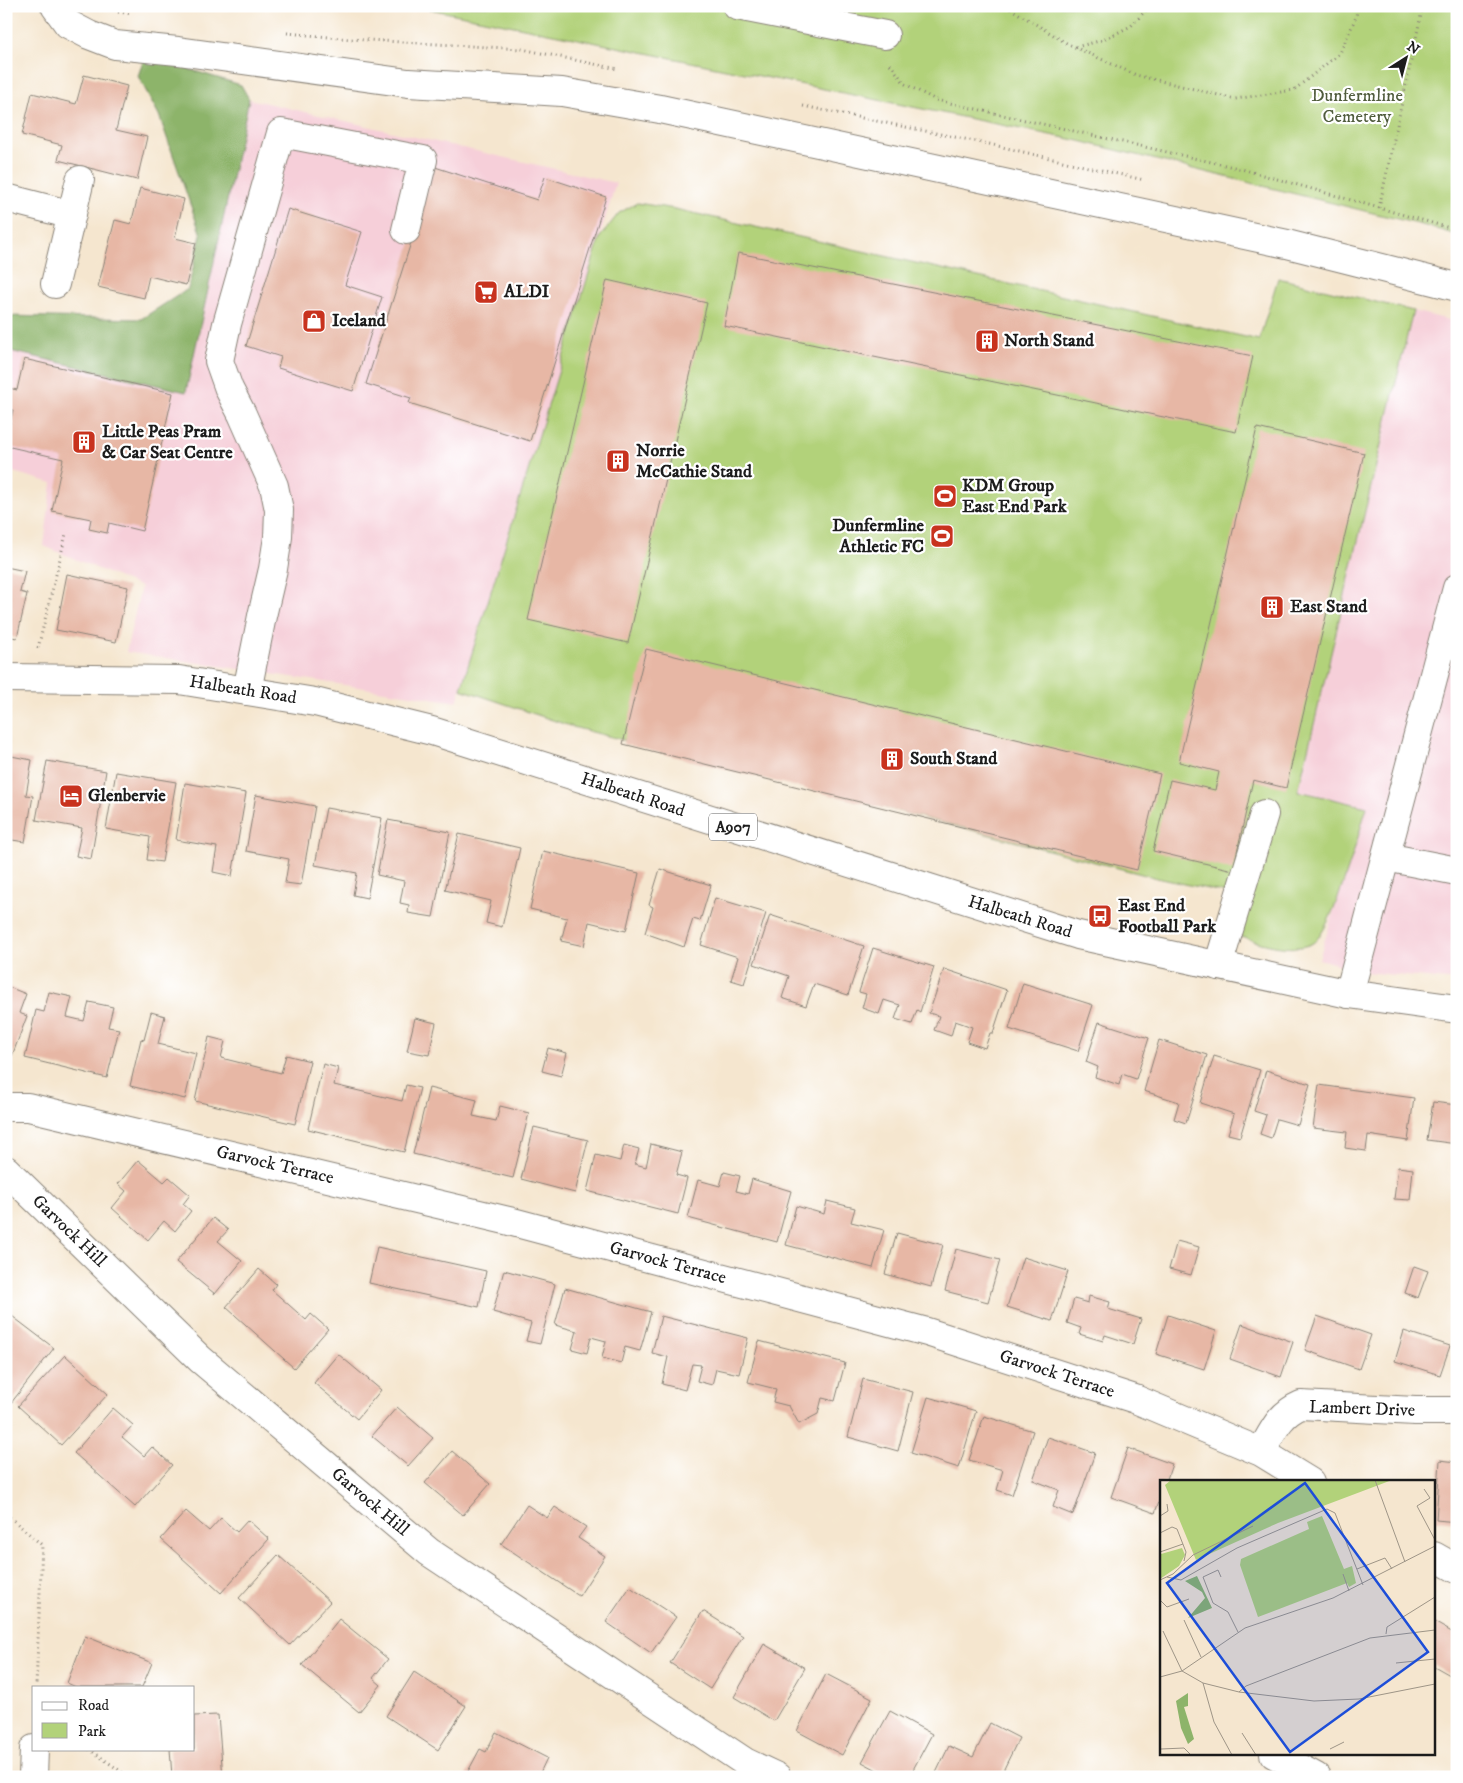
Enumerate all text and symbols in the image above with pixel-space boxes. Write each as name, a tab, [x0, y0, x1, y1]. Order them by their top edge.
north arrow	[1380, 32, 1430, 82]
text: N	[1403, 38, 1423, 59]
park label: Dunfermline Cemetery	[1311, 85, 1403, 128]
supermarket icon: ALDI	[473, 279, 499, 305]
place label: ALDI	[503, 281, 550, 303]
shop icon: Iceland	[301, 308, 327, 334]
place label: Iceland	[332, 310, 387, 332]
building icon: North Stand	[974, 328, 1000, 354]
place label: North Stand	[1004, 330, 1095, 352]
place label: Little Peas Pram & Car Seat Centre	[102, 421, 233, 464]
building icon: Little Peas Pram & Car Seat Centre	[71, 429, 97, 455]
place label: Norrie McCathie Stand	[636, 440, 753, 483]
building icon: Norrie McCathie Stand	[605, 448, 631, 474]
place label: KDM Group East End Park	[962, 475, 1068, 518]
sports icon: KDM Group East End Park	[932, 483, 958, 509]
place label: Dunfermline Athletic FC	[832, 515, 925, 558]
sports icon: Dunfermline Athletic FC	[929, 523, 955, 549]
building icon: East Stand	[1259, 594, 1285, 620]
place label: East Stand	[1290, 596, 1368, 618]
street label: Halbeath Road	[188, 671, 298, 709]
building icon: South Stand	[879, 746, 905, 772]
place label: South Stand	[910, 748, 998, 770]
street label: Halbeath Road	[578, 768, 688, 822]
hotel icon: Glenbervie	[58, 783, 84, 809]
place label: Glenbervie	[88, 785, 166, 807]
road number: A907	[709, 814, 757, 840]
street label: Halbeath Road	[965, 891, 1075, 943]
place label: East End Football Park	[1118, 895, 1217, 938]
bus stop icon: East End Football Park	[1087, 903, 1113, 929]
street label: Garvock Terrace	[214, 1141, 336, 1189]
street label: Garvock Hill	[27, 1190, 111, 1272]
street label: Garvock Terrace	[607, 1237, 729, 1289]
street label: Garvock Terrace	[997, 1345, 1117, 1403]
street label: Lambert Drive	[1308, 1396, 1416, 1422]
street label: Garvock Hill	[327, 1463, 414, 1541]
inset map	[1160, 1480, 1436, 1756]
legend	[32, 1686, 195, 1750]
text: Road	[78, 1696, 110, 1715]
text: Park	[78, 1722, 107, 1741]

